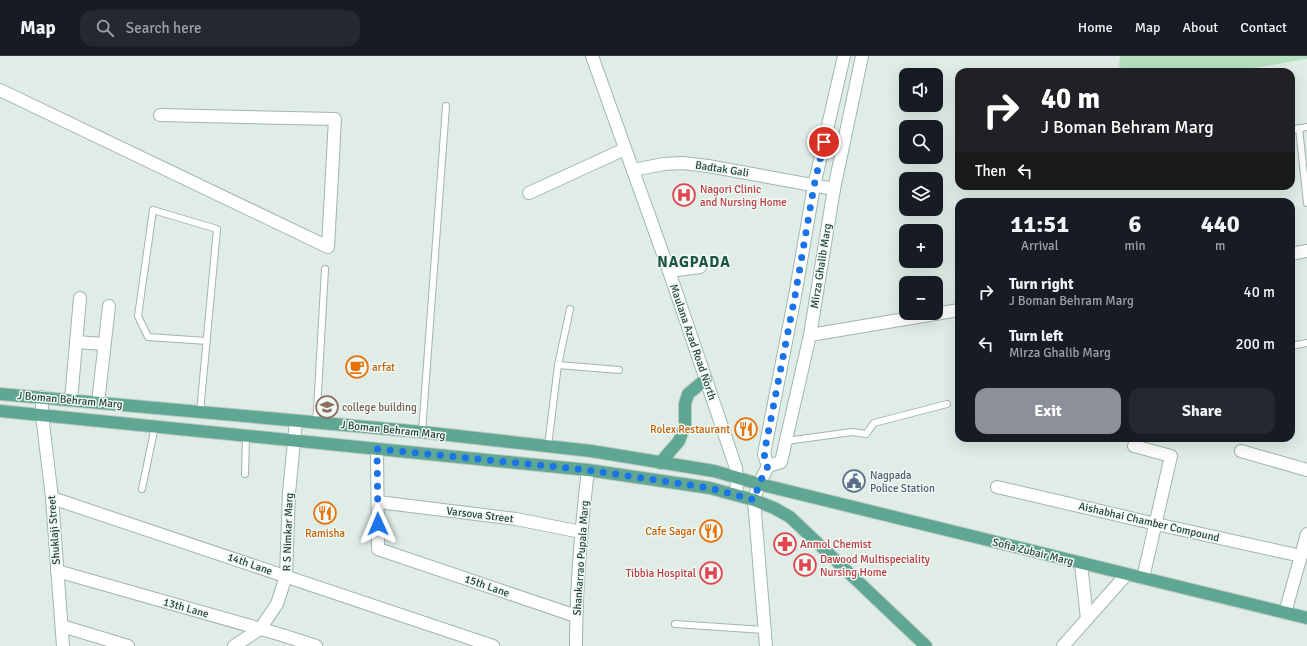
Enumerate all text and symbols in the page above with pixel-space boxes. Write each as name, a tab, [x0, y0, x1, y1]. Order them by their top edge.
search box	[80, 10, 360, 46]
text: Map	[20, 16, 56, 40]
icon: search	[94, 17, 116, 39]
text: Search here	[126, 19, 201, 37]
text: Home	[1078, 19, 1113, 36]
text: Map	[1135, 19, 1160, 36]
text: About	[1182, 19, 1218, 36]
text: Contact	[1240, 19, 1287, 36]
map controls	[899, 68, 943, 320]
button: sound	[899, 68, 943, 112]
text: 40 m	[1041, 82, 1100, 116]
icon: right	[975, 84, 1027, 136]
text: J Boman Behram Marg	[1041, 116, 1214, 138]
button: search	[899, 120, 943, 164]
pin	[807, 125, 841, 159]
icon: arrive	[813, 131, 835, 153]
street label: Badtak Gali	[694, 158, 750, 180]
icon: left	[1014, 160, 1036, 182]
text: Then	[975, 162, 1006, 180]
button: layers	[899, 172, 943, 216]
hospital icon: Nagori Clinic and Nursing Home	[671, 182, 697, 208]
place label: Nagori Clinic and Nursing Home	[700, 183, 787, 209]
text: 11:51	[1010, 209, 1069, 239]
text: 6	[1129, 209, 1141, 239]
text: 440	[1201, 209, 1240, 239]
street label: Mirza Ghalib Marg	[808, 222, 834, 310]
button: +	[899, 224, 943, 268]
text: Arrival	[1021, 238, 1058, 254]
text: min	[1125, 238, 1146, 254]
text: m	[1215, 238, 1225, 254]
district label: NAGPADA	[657, 253, 731, 271]
text: Turn right	[1009, 275, 1074, 293]
button: −	[899, 276, 943, 320]
icon: right	[975, 281, 997, 303]
street label: Maulana Azad Road North	[667, 282, 719, 402]
text: 40 m	[1244, 283, 1275, 301]
text: J Boman Behram Marg	[1009, 293, 1134, 309]
text: Turn left	[1009, 327, 1063, 345]
icon: left	[975, 333, 997, 355]
text: 200 m	[1235, 335, 1275, 353]
text: Mirza Ghalib Marg	[1009, 345, 1111, 361]
cafe icon: arfat	[344, 354, 370, 380]
place label: arfat	[372, 361, 395, 374]
button: Exit	[975, 388, 1121, 434]
button: Share	[1129, 388, 1275, 434]
street label: J Boman Behram Marg	[17, 389, 123, 411]
school or university icon: college building	[314, 394, 340, 420]
place label: college building	[342, 401, 417, 414]
restaurant icon: Rolex Restaurant	[733, 416, 759, 442]
street label: J Boman Behram Marg	[340, 418, 446, 442]
place label: Rolex Restaurant	[650, 423, 730, 436]
public building icon: Nagpada Police Station	[841, 468, 867, 494]
place label: Nagpada Police Station	[870, 469, 935, 495]
street label: R S Nimkar Marg	[280, 492, 296, 571]
street label: Shuklaji Street	[45, 495, 63, 565]
street label: Aishabhai Chamber Compound	[1077, 499, 1221, 545]
restaurant icon: Ramisha	[312, 500, 338, 526]
street label: Shankarrao Pupala Marg	[570, 500, 592, 616]
position arrow	[357, 503, 399, 545]
street label: Varsova Street	[446, 504, 514, 526]
restaurant icon: Cafe Sagar	[698, 518, 724, 544]
place label: Cafe Sagar	[645, 525, 696, 538]
place label: Ramisha	[305, 527, 346, 540]
pharmacy icon: Anmol Chemist	[772, 531, 798, 557]
street label: Sofia Zubair Marg	[991, 536, 1075, 568]
place label: Anmol Chemist	[800, 538, 872, 551]
street label: 14th Lane	[226, 550, 274, 578]
hospital icon: Dawood Multispeciality Nursing Home	[792, 552, 818, 578]
place label: Dawood Multispeciality Nursing Home	[820, 553, 931, 579]
hospital icon: Tibbia Hospital	[698, 560, 724, 586]
place label: Tibbia Hospital	[626, 567, 696, 580]
street label: 15th Lane	[463, 572, 511, 600]
street label: 13th Lane	[162, 595, 210, 621]

